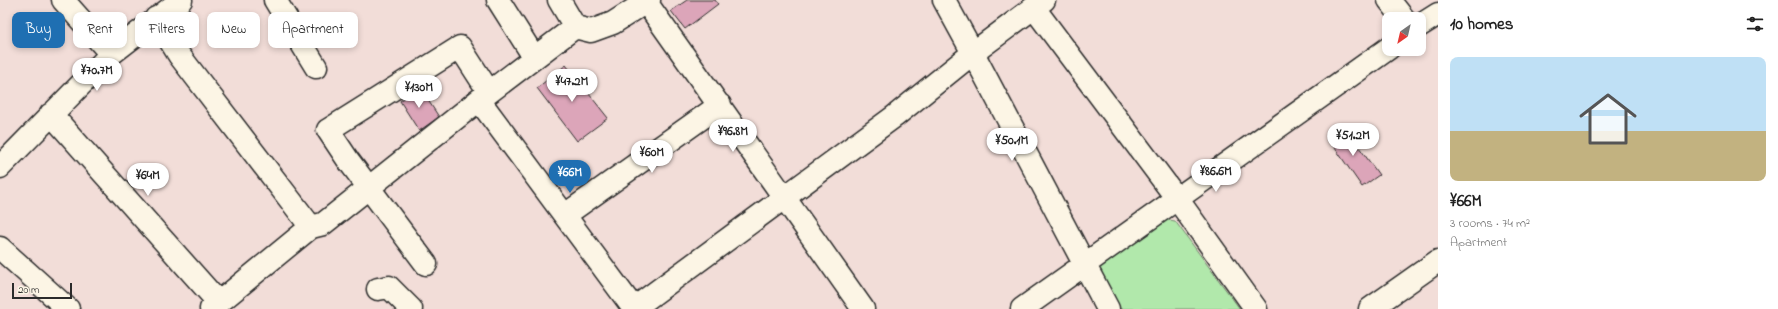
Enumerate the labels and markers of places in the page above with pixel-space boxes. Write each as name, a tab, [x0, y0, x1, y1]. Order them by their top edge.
pin: ¥70.7M	[64, 58, 130, 92]
pin: ¥47.2M	[539, 69, 605, 103]
pin: ¥130M	[391, 75, 447, 109]
pin: ¥96.8M	[700, 119, 766, 153]
pin: ¥51.2M	[1320, 123, 1386, 157]
pin: ¥50.1M	[979, 128, 1045, 162]
pin: ¥60M	[628, 140, 676, 174]
pin: ¥86.6M	[1183, 159, 1249, 193]
pin: ¥66M	[546, 160, 594, 194]
pin: ¥64M	[124, 163, 172, 197]

